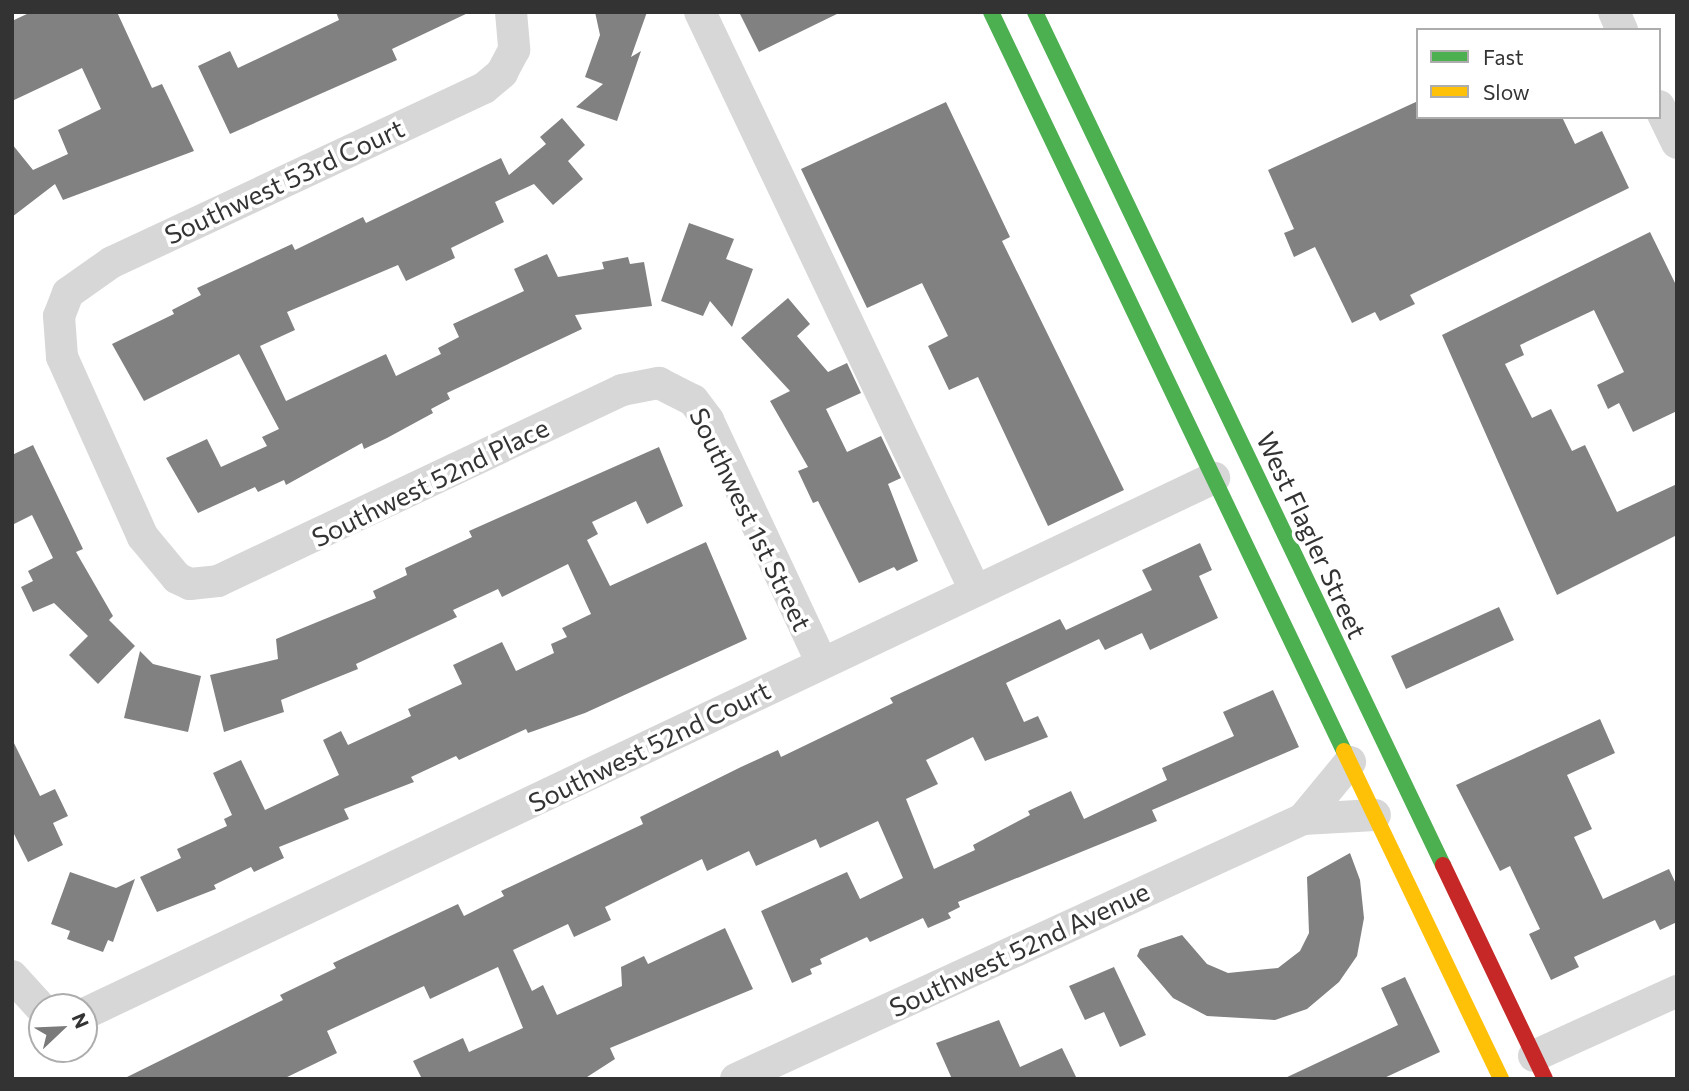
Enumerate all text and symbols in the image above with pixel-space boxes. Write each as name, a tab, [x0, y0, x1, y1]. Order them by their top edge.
legend	[1416, 28, 1661, 119]
text: Fast	[1483, 44, 1524, 69]
text: Slow	[1483, 79, 1530, 104]
street label: Southwest 53rd Court	[159, 112, 409, 250]
street label: Southwest 1st Street	[683, 402, 819, 636]
street label: Southwest 52nd Place	[307, 411, 553, 553]
street label: West Flagler Street	[1250, 427, 1374, 643]
street label: Southwest 52nd Court	[523, 674, 775, 818]
street label: Southwest 52nd Avenue	[884, 875, 1154, 1023]
north arrow	[28, 993, 98, 1063]
text: N	[68, 1009, 94, 1031]

